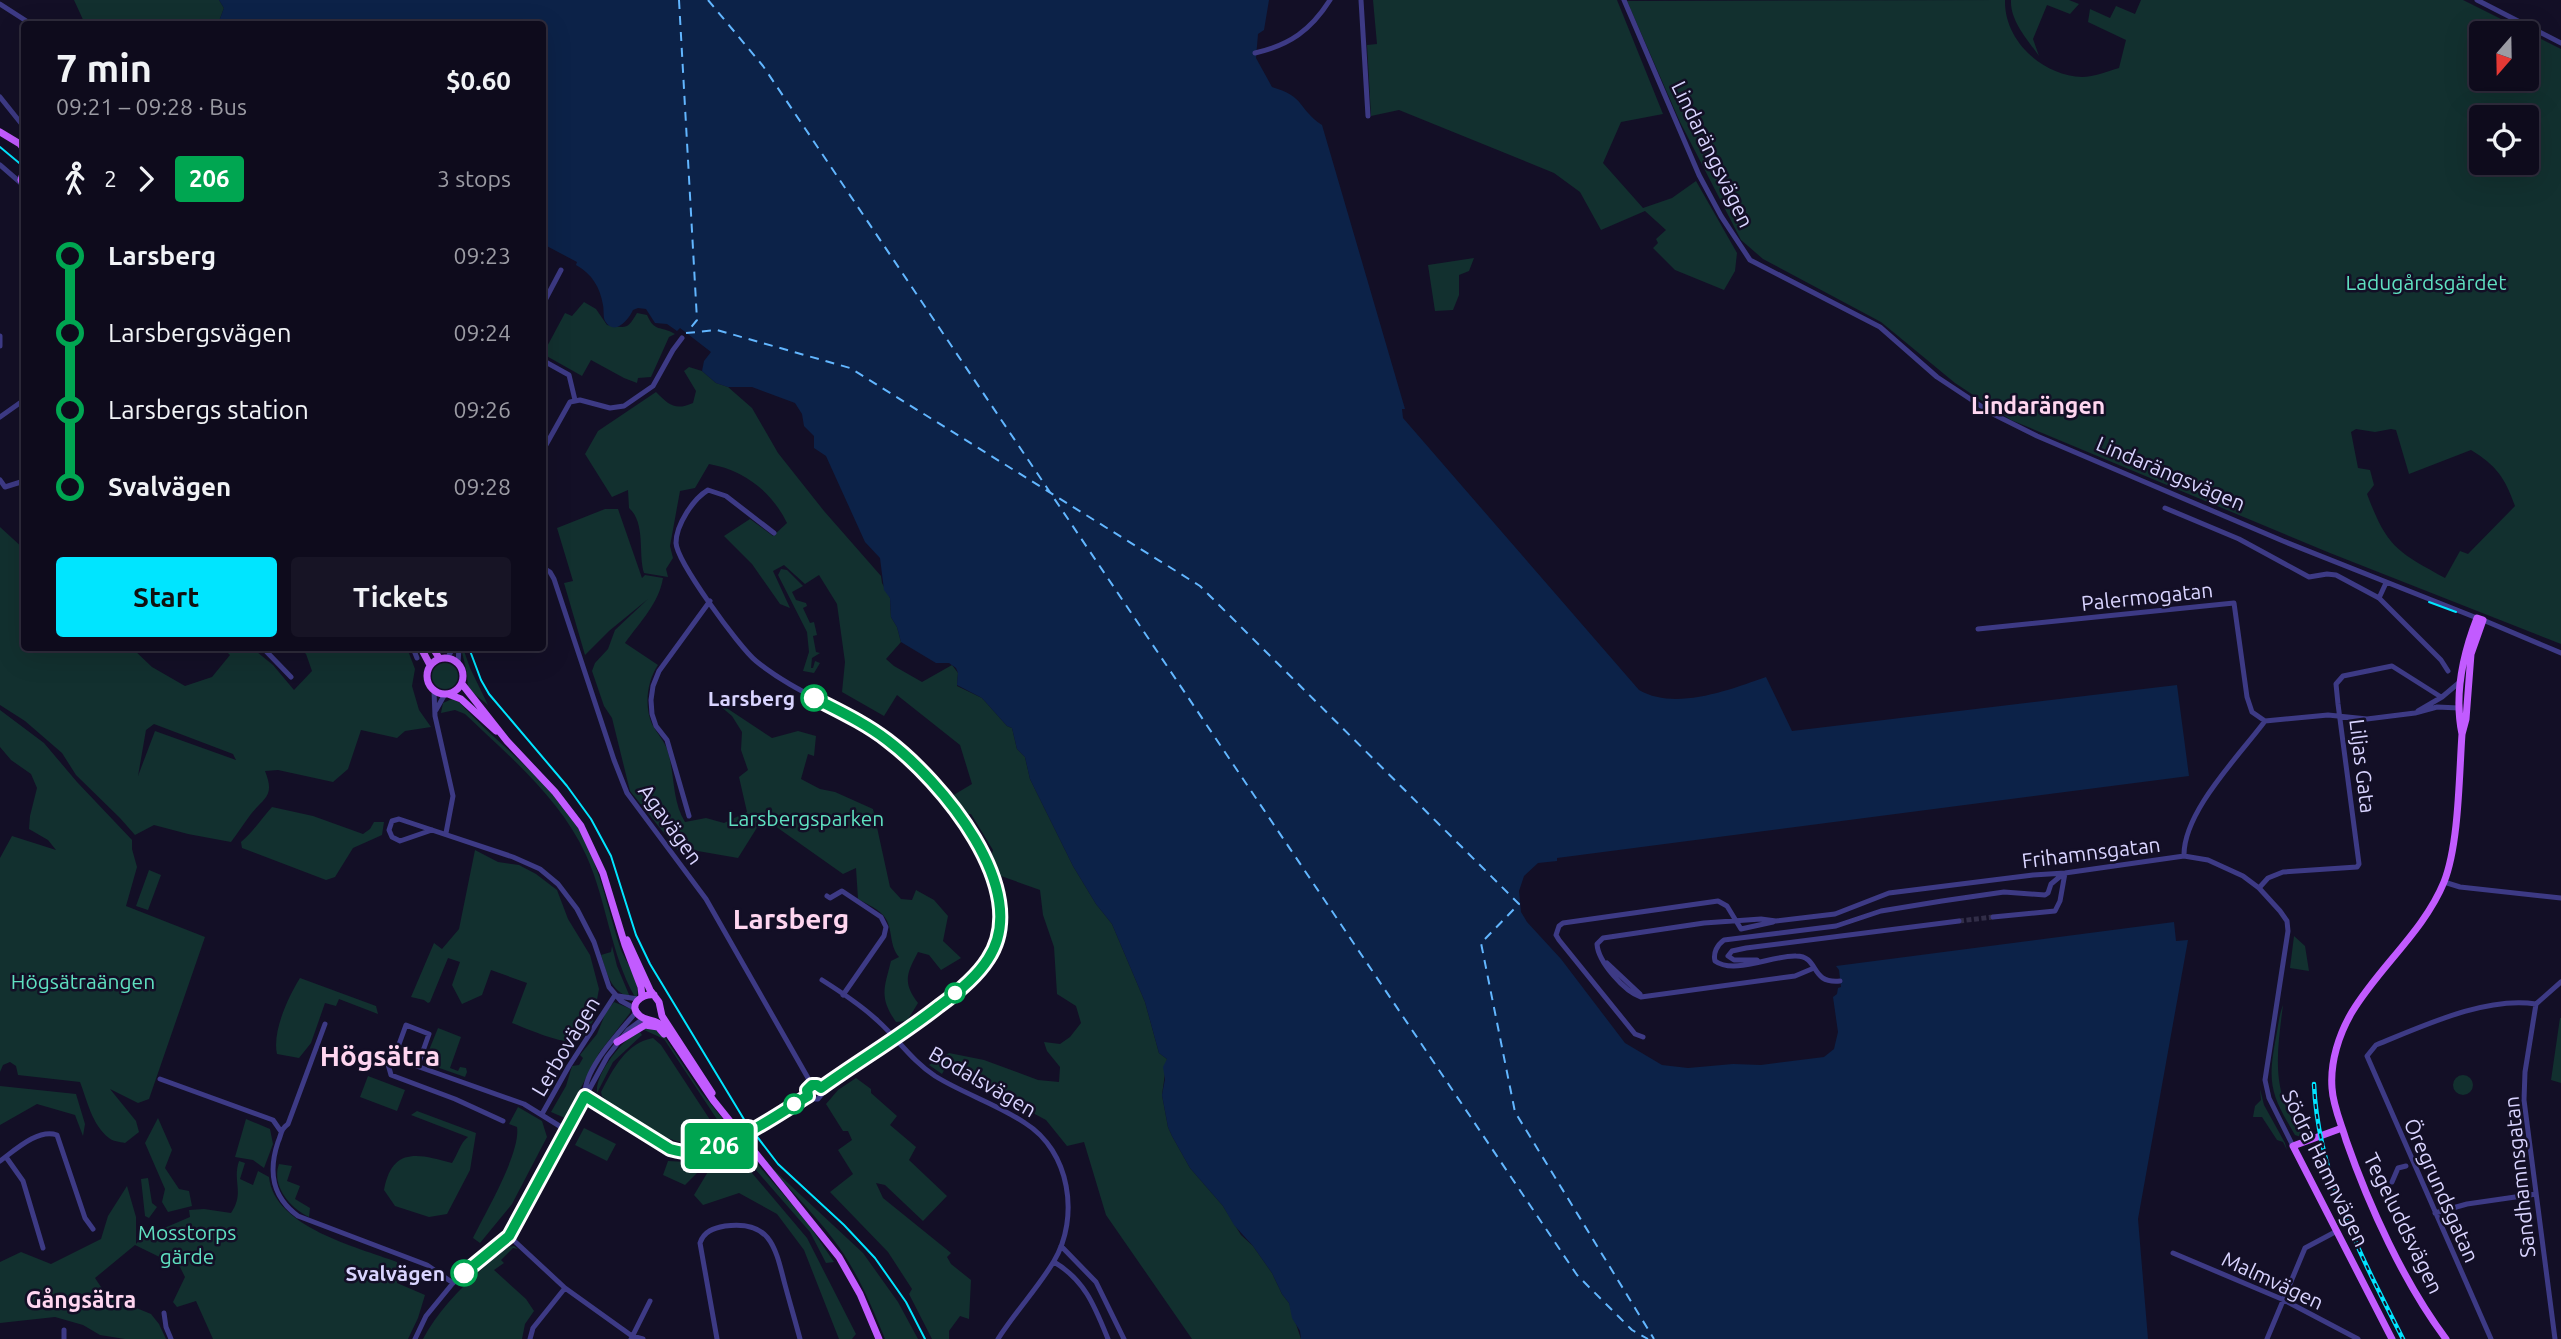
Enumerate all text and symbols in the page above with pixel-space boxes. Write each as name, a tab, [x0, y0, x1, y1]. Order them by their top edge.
north arrow	[2469, 21, 2539, 91]
map controls	[2469, 21, 2539, 175]
text: 7 min	[56, 47, 152, 89]
text: $0.60	[446, 66, 511, 95]
street label: Lindarängsvägen	[1667, 77, 1759, 231]
text: 09:21 – 09:28 · Bus	[56, 94, 247, 119]
button: locate	[2469, 105, 2539, 175]
icon: walk	[56, 160, 94, 198]
icon: forward	[127, 160, 165, 198]
text: 206	[189, 165, 230, 192]
text: 2	[104, 166, 117, 191]
text: 3 stops	[437, 166, 511, 191]
text: Larsberg	[108, 241, 216, 270]
text: 09:23	[453, 243, 511, 268]
park label: Ladugårdsgärdet	[2346, 270, 2506, 294]
text: Larsbergsvägen	[108, 318, 292, 347]
text: 09:24	[453, 320, 511, 345]
district label: Lindarängen	[1971, 393, 2105, 418]
text: Larsbergs station	[108, 395, 309, 424]
text: 09:26	[453, 397, 511, 422]
street label: Lindarängsvägen	[2093, 431, 2249, 515]
text: Svalvägen	[108, 472, 231, 501]
text: 09:28	[453, 474, 511, 499]
button: Start	[56, 557, 277, 637]
button: Tickets	[291, 557, 511, 637]
street label: Palermogatan	[2080, 577, 2214, 615]
marker: Larsberg	[801, 685, 827, 711]
place label: Larsberg	[708, 686, 795, 710]
street label: Liljas Gata	[2345, 717, 2381, 815]
street label: Agavägen	[634, 779, 708, 869]
park label: Larsbergsparken	[728, 806, 884, 830]
street label: Frihamnsgatan	[2020, 832, 2162, 872]
district label: Larsberg	[733, 903, 849, 934]
park label: Högsätraängen	[11, 969, 155, 993]
unlabelled marker	[945, 983, 965, 1003]
street label: Lerbovägen	[526, 992, 604, 1100]
district label: Högsätra	[320, 1040, 440, 1071]
street label: Bodalsvägen	[925, 1041, 1041, 1121]
street label: Södra Hamnvägen	[2278, 1086, 2374, 1250]
unlabelled marker	[784, 1094, 804, 1114]
street label: Sandhamnsgatan	[2499, 1095, 2539, 1259]
street label: Öregrundsgatan	[2399, 1114, 2485, 1266]
line badge: 206	[679, 1123, 759, 1169]
text: 206	[699, 1132, 739, 1159]
street label: Tegeluddsvägen	[2360, 1149, 2448, 1297]
park label: Mosstorps gärde	[138, 1220, 236, 1268]
street label: Malmvägen	[2218, 1246, 2328, 1314]
marker: Svalvägen	[451, 1260, 477, 1286]
place label: Svalvägen	[346, 1261, 445, 1285]
district label: Gångsätra	[26, 1287, 136, 1312]

